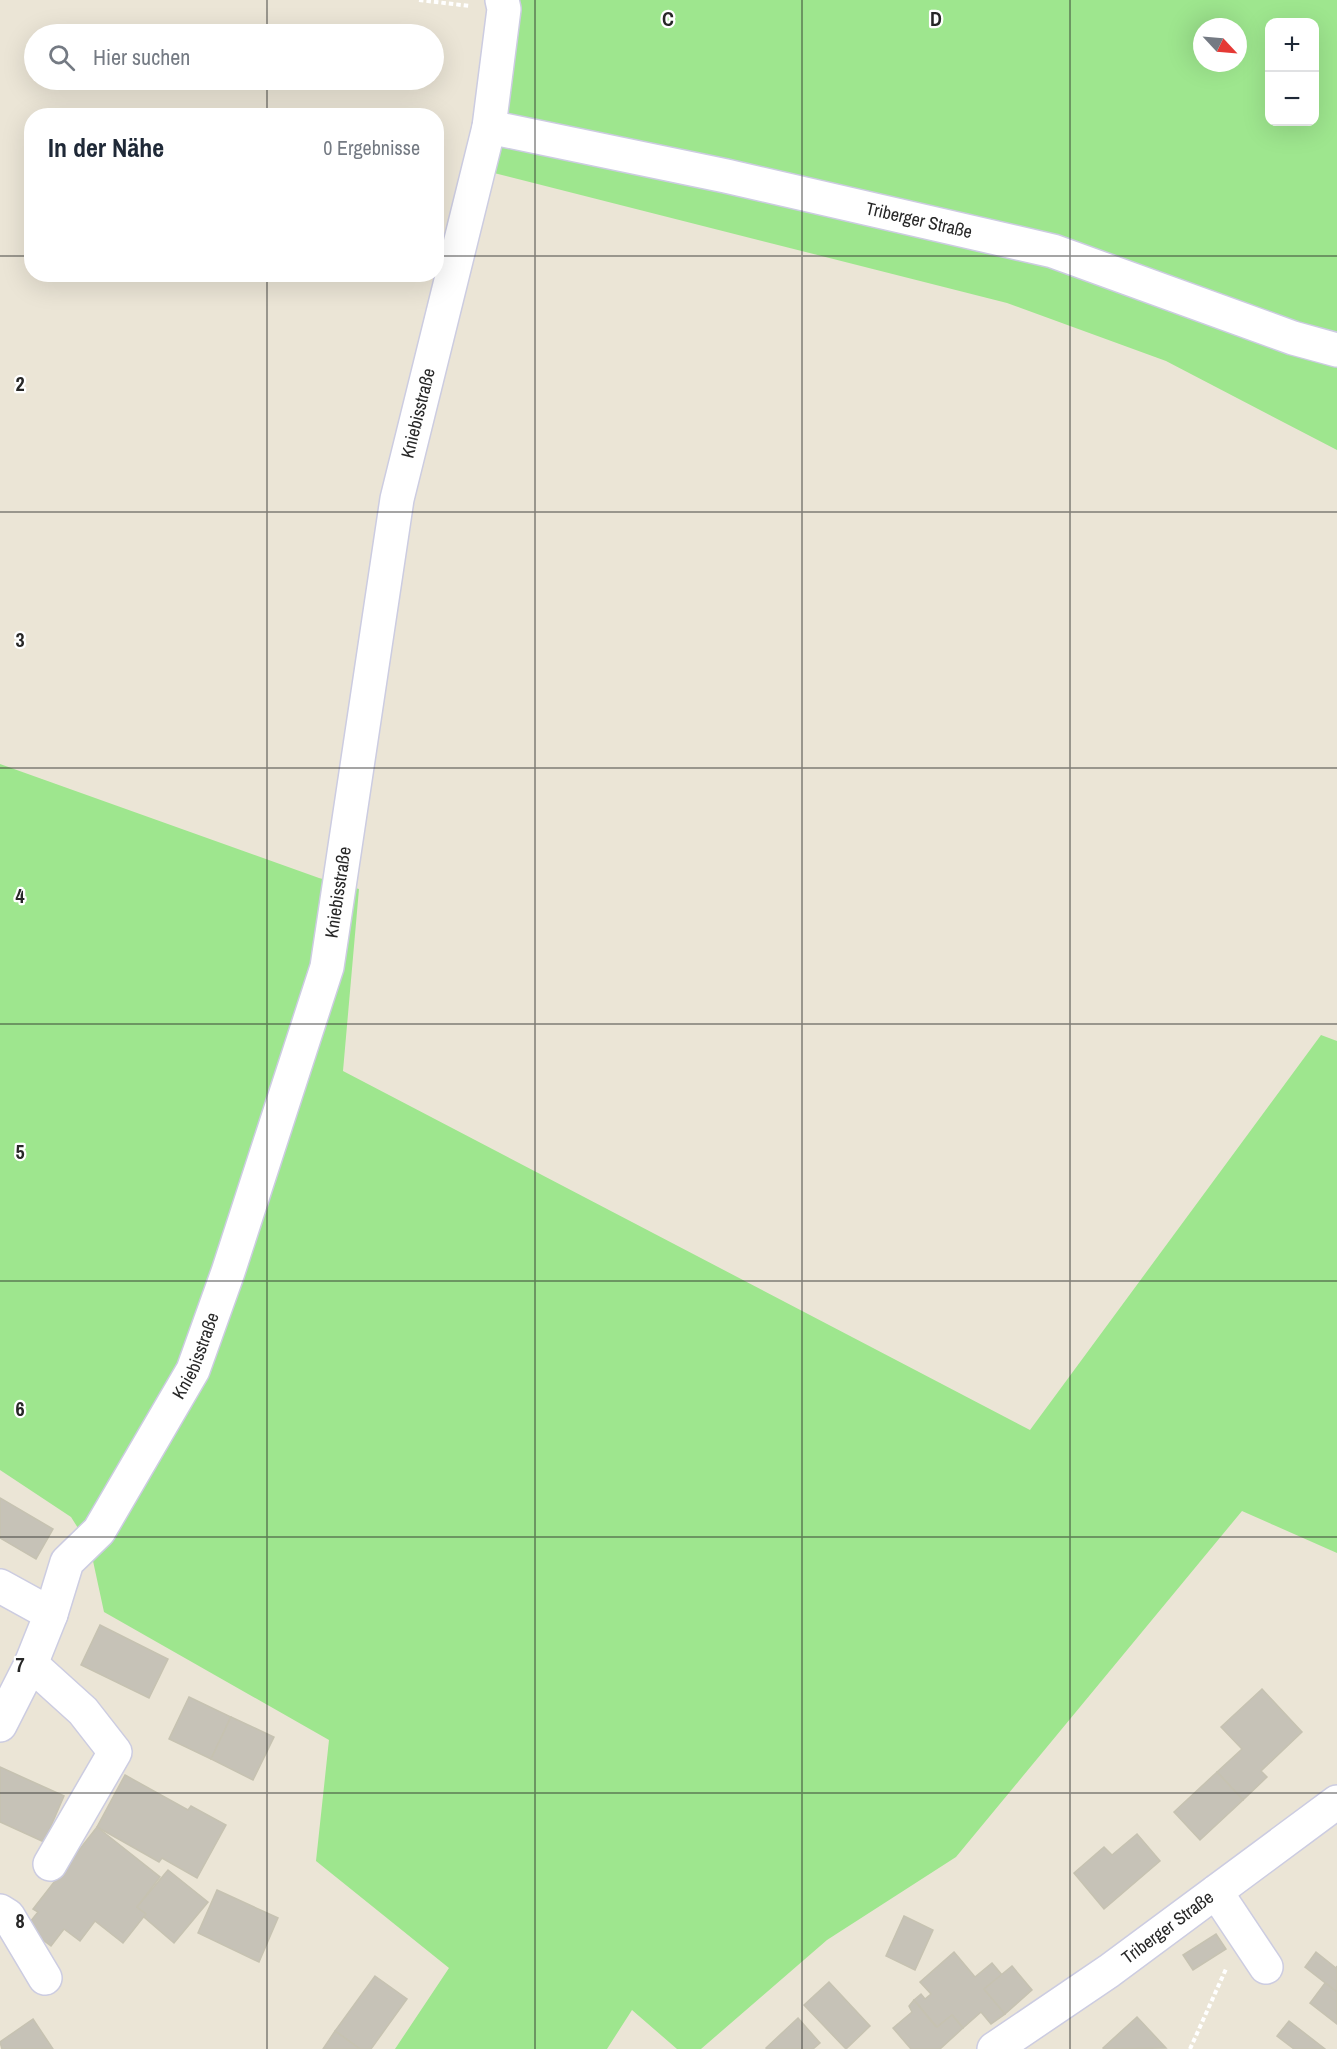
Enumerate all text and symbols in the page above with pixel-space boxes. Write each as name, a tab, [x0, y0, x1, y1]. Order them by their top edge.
text: C	[662, 5, 674, 32]
text: D	[930, 5, 942, 32]
north arrow	[1193, 18, 1247, 72]
map controls	[1265, 18, 1319, 126]
button: +	[1265, 18, 1319, 72]
search box	[24, 24, 444, 90]
icon: search	[45, 41, 78, 74]
text: Hier suchen	[93, 42, 190, 72]
button: −	[1265, 72, 1319, 126]
text: In der Nähe	[48, 130, 164, 165]
text: 0 Ergebnisse	[323, 134, 420, 161]
street label: Triberger Straße	[863, 195, 975, 244]
street label: Kniebisstraße	[395, 365, 441, 461]
text: 2	[15, 370, 25, 397]
text: 3	[15, 626, 25, 653]
street label: Kniebisstraße	[319, 845, 357, 940]
text: 4	[15, 882, 25, 909]
text: 5	[15, 1138, 25, 1165]
street label: Kniebisstraße	[166, 1309, 225, 1403]
text: 6	[15, 1395, 25, 1422]
text: 7	[15, 1651, 25, 1678]
street label: Triberger Straße	[1116, 1885, 1218, 1970]
text: 8	[15, 1907, 25, 1934]

